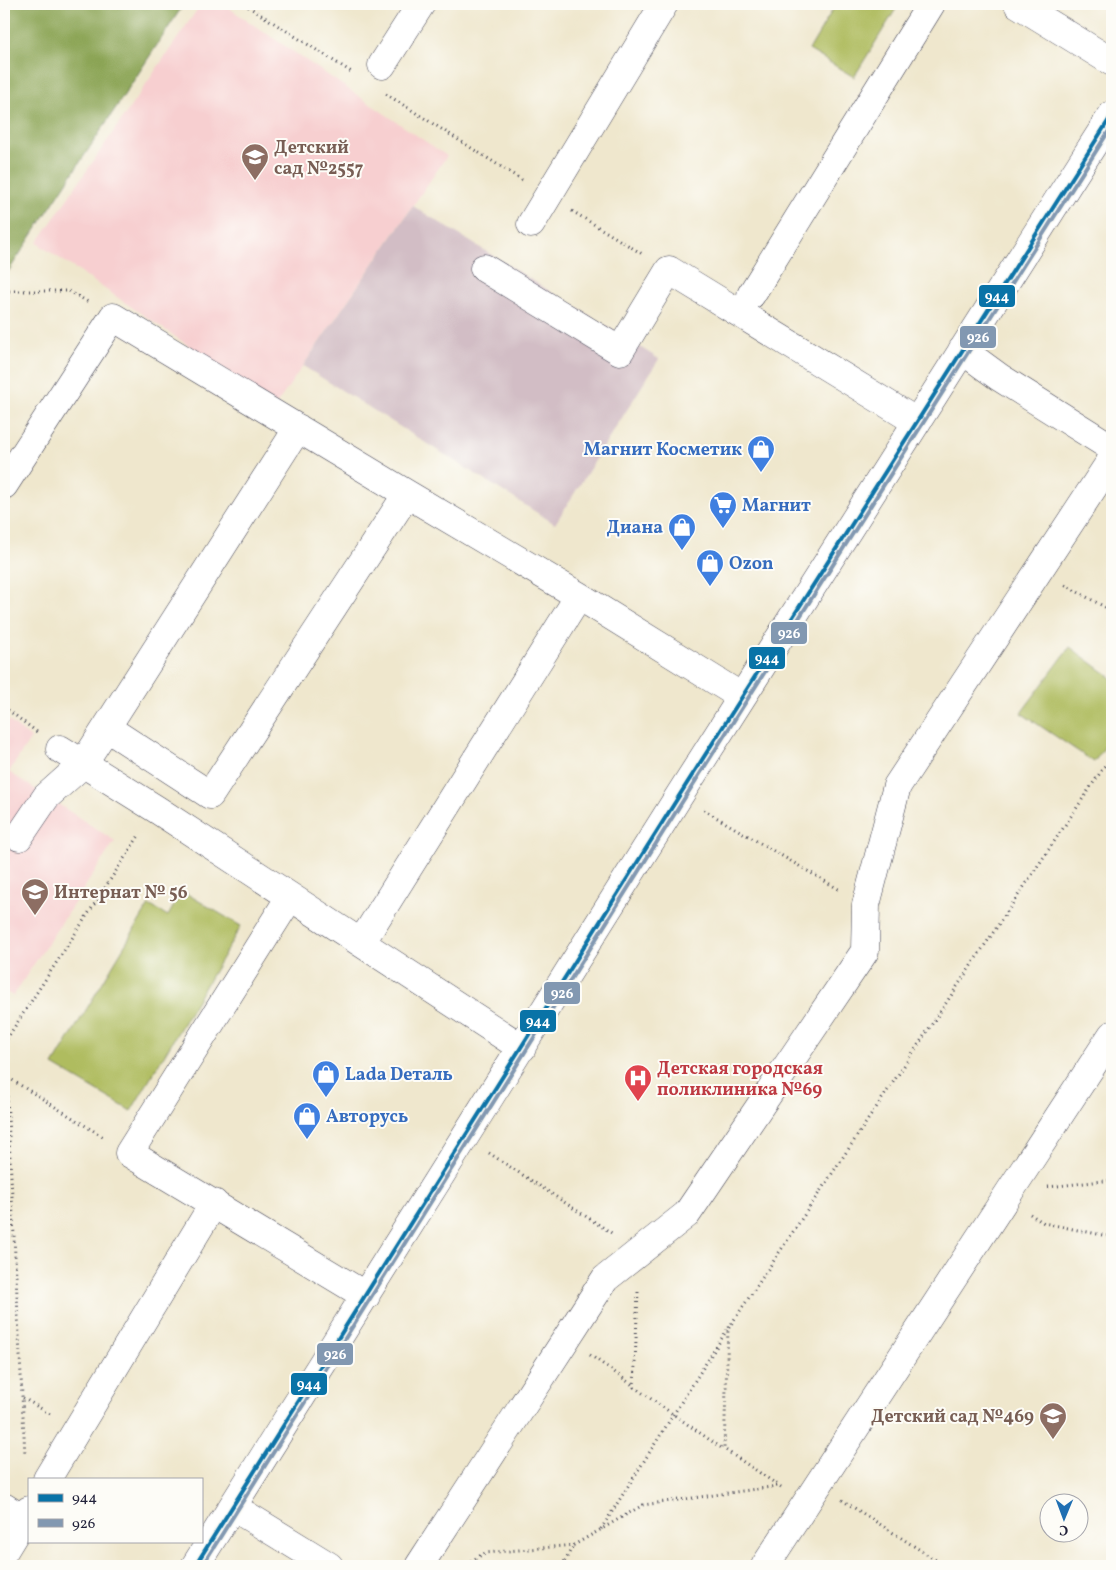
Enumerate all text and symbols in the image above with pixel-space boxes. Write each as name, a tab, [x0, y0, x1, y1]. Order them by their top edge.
place label: Детский сад №2557	[274, 136, 364, 182]
school or university icon: Детский сад №2557	[240, 142, 270, 181]
line badge: 944	[978, 284, 1016, 308]
text: 944	[985, 288, 1010, 307]
line badge: 926	[959, 325, 997, 349]
text: 926	[967, 329, 990, 348]
shop icon: Магнит Косметик	[746, 434, 776, 473]
place label: Магнит Косметик	[584, 438, 742, 463]
supermarket icon: Магнит	[708, 490, 738, 529]
place label: Магнит	[742, 494, 811, 519]
shop icon: Диана	[667, 512, 697, 551]
place label: Диана	[606, 516, 663, 541]
shop icon: Ozon	[695, 548, 725, 587]
place label: Ozon	[729, 552, 774, 577]
line badge: 926	[770, 621, 808, 645]
text: 926	[778, 625, 801, 644]
line badge: 944	[748, 646, 786, 670]
text: 944	[755, 650, 780, 669]
school or university icon: Интернат № 56	[20, 877, 50, 916]
place label: Интернат № 56	[54, 881, 188, 906]
line badge: 926	[543, 981, 581, 1005]
text: 926	[551, 985, 574, 1004]
line badge: 944	[519, 1009, 557, 1033]
text: 944	[526, 1013, 551, 1032]
place label: Детская городская поликлиника №69	[657, 1057, 823, 1103]
shop icon: Lada Dеталь	[311, 1059, 341, 1098]
place label: Lada Dеталь	[345, 1063, 453, 1088]
hospital icon: Детская городская поликлиника №69	[623, 1063, 653, 1102]
shop icon: Авторусь	[292, 1101, 322, 1140]
place label: Авторусь	[326, 1105, 408, 1130]
line badge: 926	[316, 1342, 354, 1366]
text: 926	[324, 1346, 347, 1365]
line badge: 944	[290, 1372, 328, 1396]
text: 944	[297, 1376, 322, 1395]
school or university icon: Детский сад №469	[1038, 1401, 1068, 1440]
place label: Детский сад №469	[871, 1405, 1034, 1430]
legend	[28, 1478, 202, 1542]
text: 944	[72, 1488, 97, 1509]
north arrow	[1038, 1492, 1088, 1542]
text: 926	[72, 1514, 95, 1535]
text: С	[1059, 1520, 1068, 1539]

